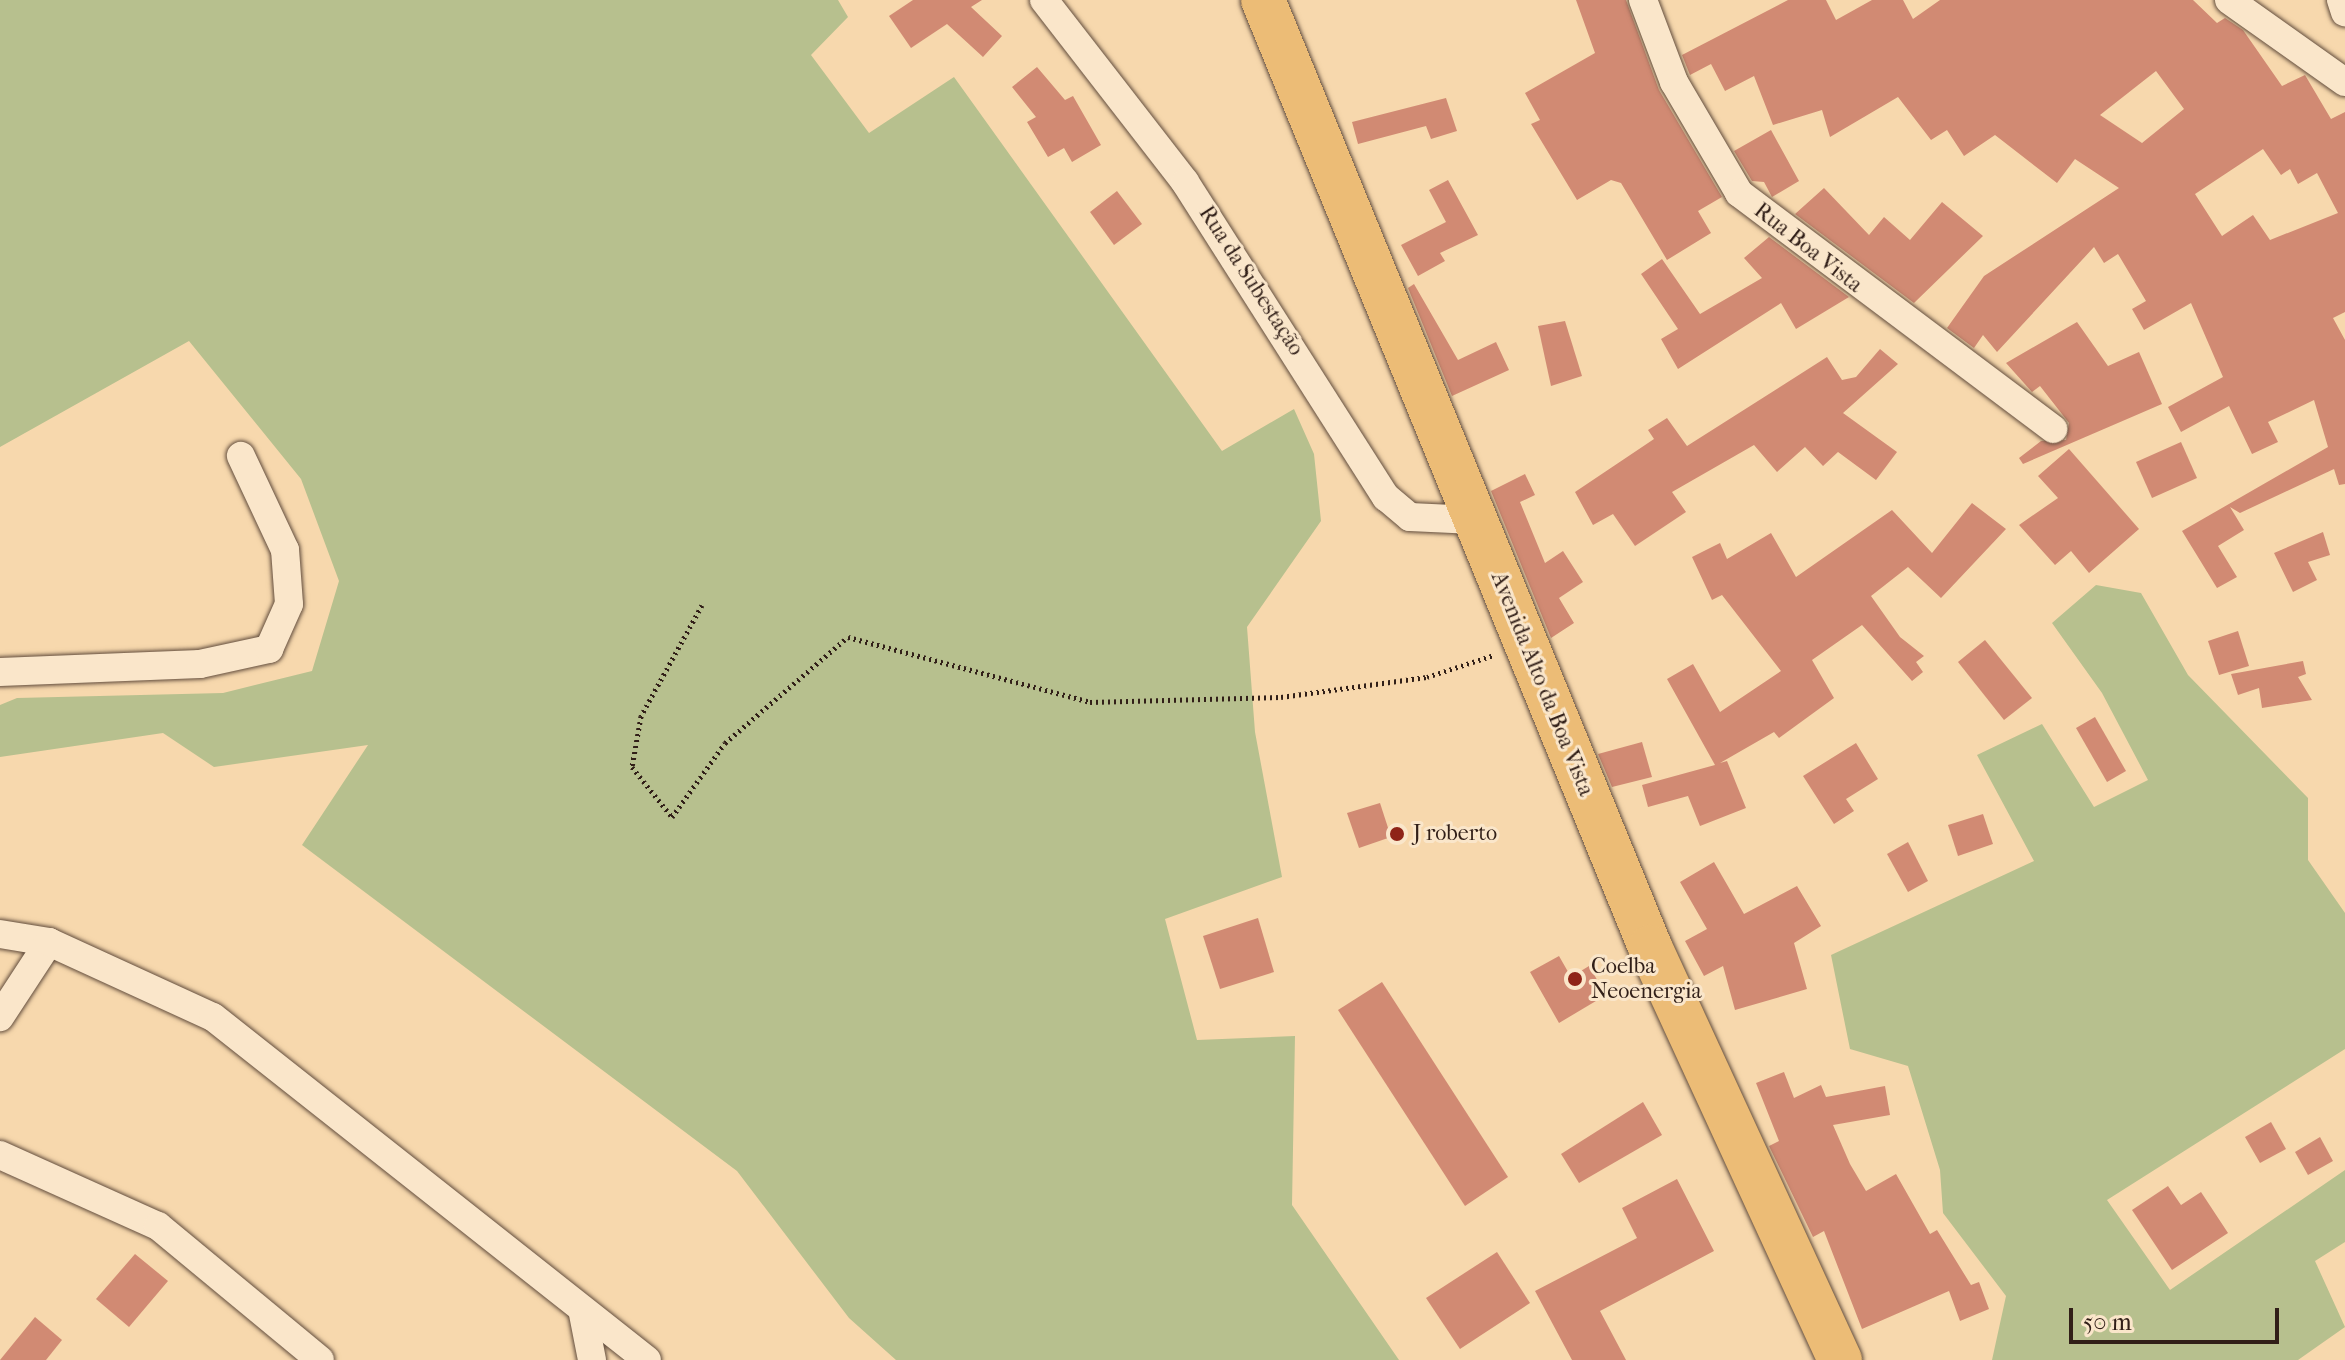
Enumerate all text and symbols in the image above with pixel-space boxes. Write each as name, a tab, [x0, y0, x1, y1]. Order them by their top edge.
street label: Rua Boa Vista	[1749, 198, 1867, 298]
street label: Rua da Subestação	[1193, 201, 1309, 361]
street label: Avenida Alto da Boa Vista	[1485, 568, 1599, 800]
place label: J roberto	[1413, 821, 1497, 847]
marker: J roberto	[1388, 825, 1406, 843]
place label: Coelba Neoenergia	[1591, 953, 1702, 1004]
marker: Coelba Neoenergia	[1566, 970, 1584, 988]
scale bar	[2073, 1292, 2283, 1342]
text: 50 m	[2083, 1308, 2132, 1336]

